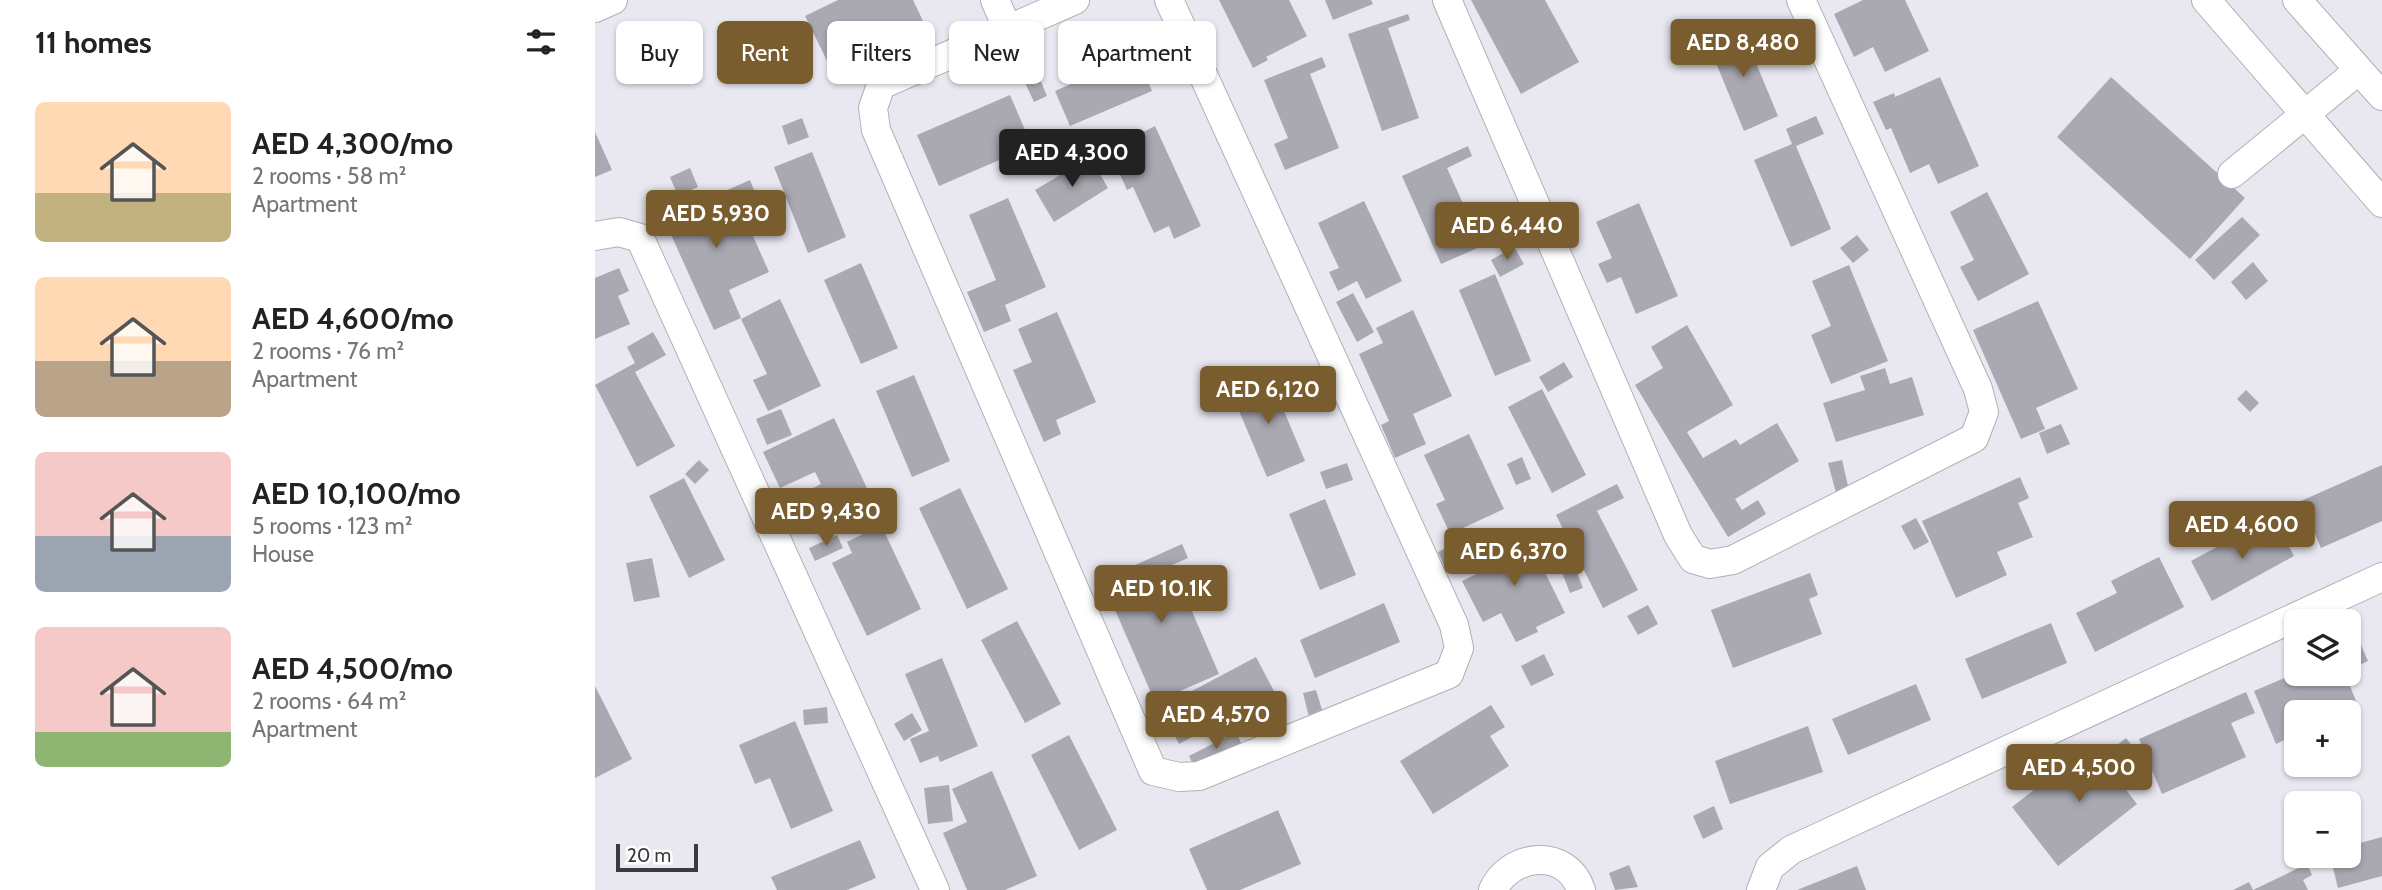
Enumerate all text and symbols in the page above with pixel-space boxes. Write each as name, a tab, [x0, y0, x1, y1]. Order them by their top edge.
pin: AED 8,480	[1663, 20, 1823, 79]
chip: Buy	[616, 21, 703, 84]
chip: Rent	[717, 21, 813, 84]
chip: Filters	[827, 21, 935, 84]
chip: New	[949, 21, 1044, 84]
chip: Apartment	[1058, 21, 1216, 84]
icon: filters	[522, 23, 560, 61]
text: 11 homes	[35, 24, 152, 61]
text: AED 8,480	[1687, 28, 1799, 56]
text: AED 4,300/mo	[252, 125, 453, 162]
icon: home	[91, 130, 175, 214]
pin: AED 4,300	[992, 130, 1152, 189]
text: AED 4,300	[1015, 138, 1129, 166]
text: 2 rooms · 58 m²	[252, 162, 406, 190]
text: Apartment	[252, 190, 357, 218]
pin: AED 5,930	[636, 190, 796, 250]
text: AED 5,930	[662, 199, 770, 227]
pin: AED 6,440	[1427, 202, 1587, 262]
text: AED 6,440	[1451, 211, 1563, 239]
text: AED 4,600/mo	[252, 300, 454, 337]
icon: home	[91, 305, 175, 389]
text: 2 rooms · 76 m²	[252, 337, 404, 365]
text: Apartment	[252, 365, 357, 393]
pin: AED 6,120	[1188, 366, 1348, 426]
text: AED 6,120	[1216, 375, 1320, 403]
text: AED 10,100/mo	[252, 475, 461, 512]
icon: home	[91, 480, 175, 564]
pin: AED 9,430	[746, 489, 906, 548]
text: AED 9,430	[771, 497, 881, 525]
pin: AED 4,600	[2162, 502, 2322, 561]
text: AED 4,600	[2185, 510, 2299, 538]
text: 5 rooms · 123 m²	[252, 512, 412, 540]
pin: AED 6,370	[1434, 528, 1594, 588]
text: AED 6,370	[1460, 537, 1568, 565]
text: House	[252, 540, 314, 568]
pin: AED 10.1K	[1081, 566, 1241, 625]
text: AED 10.1K	[1110, 574, 1212, 602]
map controls	[2284, 609, 2361, 868]
button: layers	[2284, 609, 2361, 686]
text: AED 4,500/mo	[252, 650, 453, 687]
icon: home	[91, 655, 175, 739]
text: 2 rooms · 64 m²	[252, 687, 406, 715]
pin: AED 4,570	[1136, 692, 1296, 751]
text: AED 4,570	[1162, 700, 1270, 728]
button: +	[2284, 700, 2361, 777]
text: Apartment	[252, 715, 357, 743]
pin: AED 4,500	[1999, 744, 2159, 804]
text: AED 4,500	[2022, 753, 2136, 781]
button: −	[2284, 791, 2361, 868]
scale bar	[616, 841, 698, 873]
text: 20 m	[627, 844, 671, 867]

